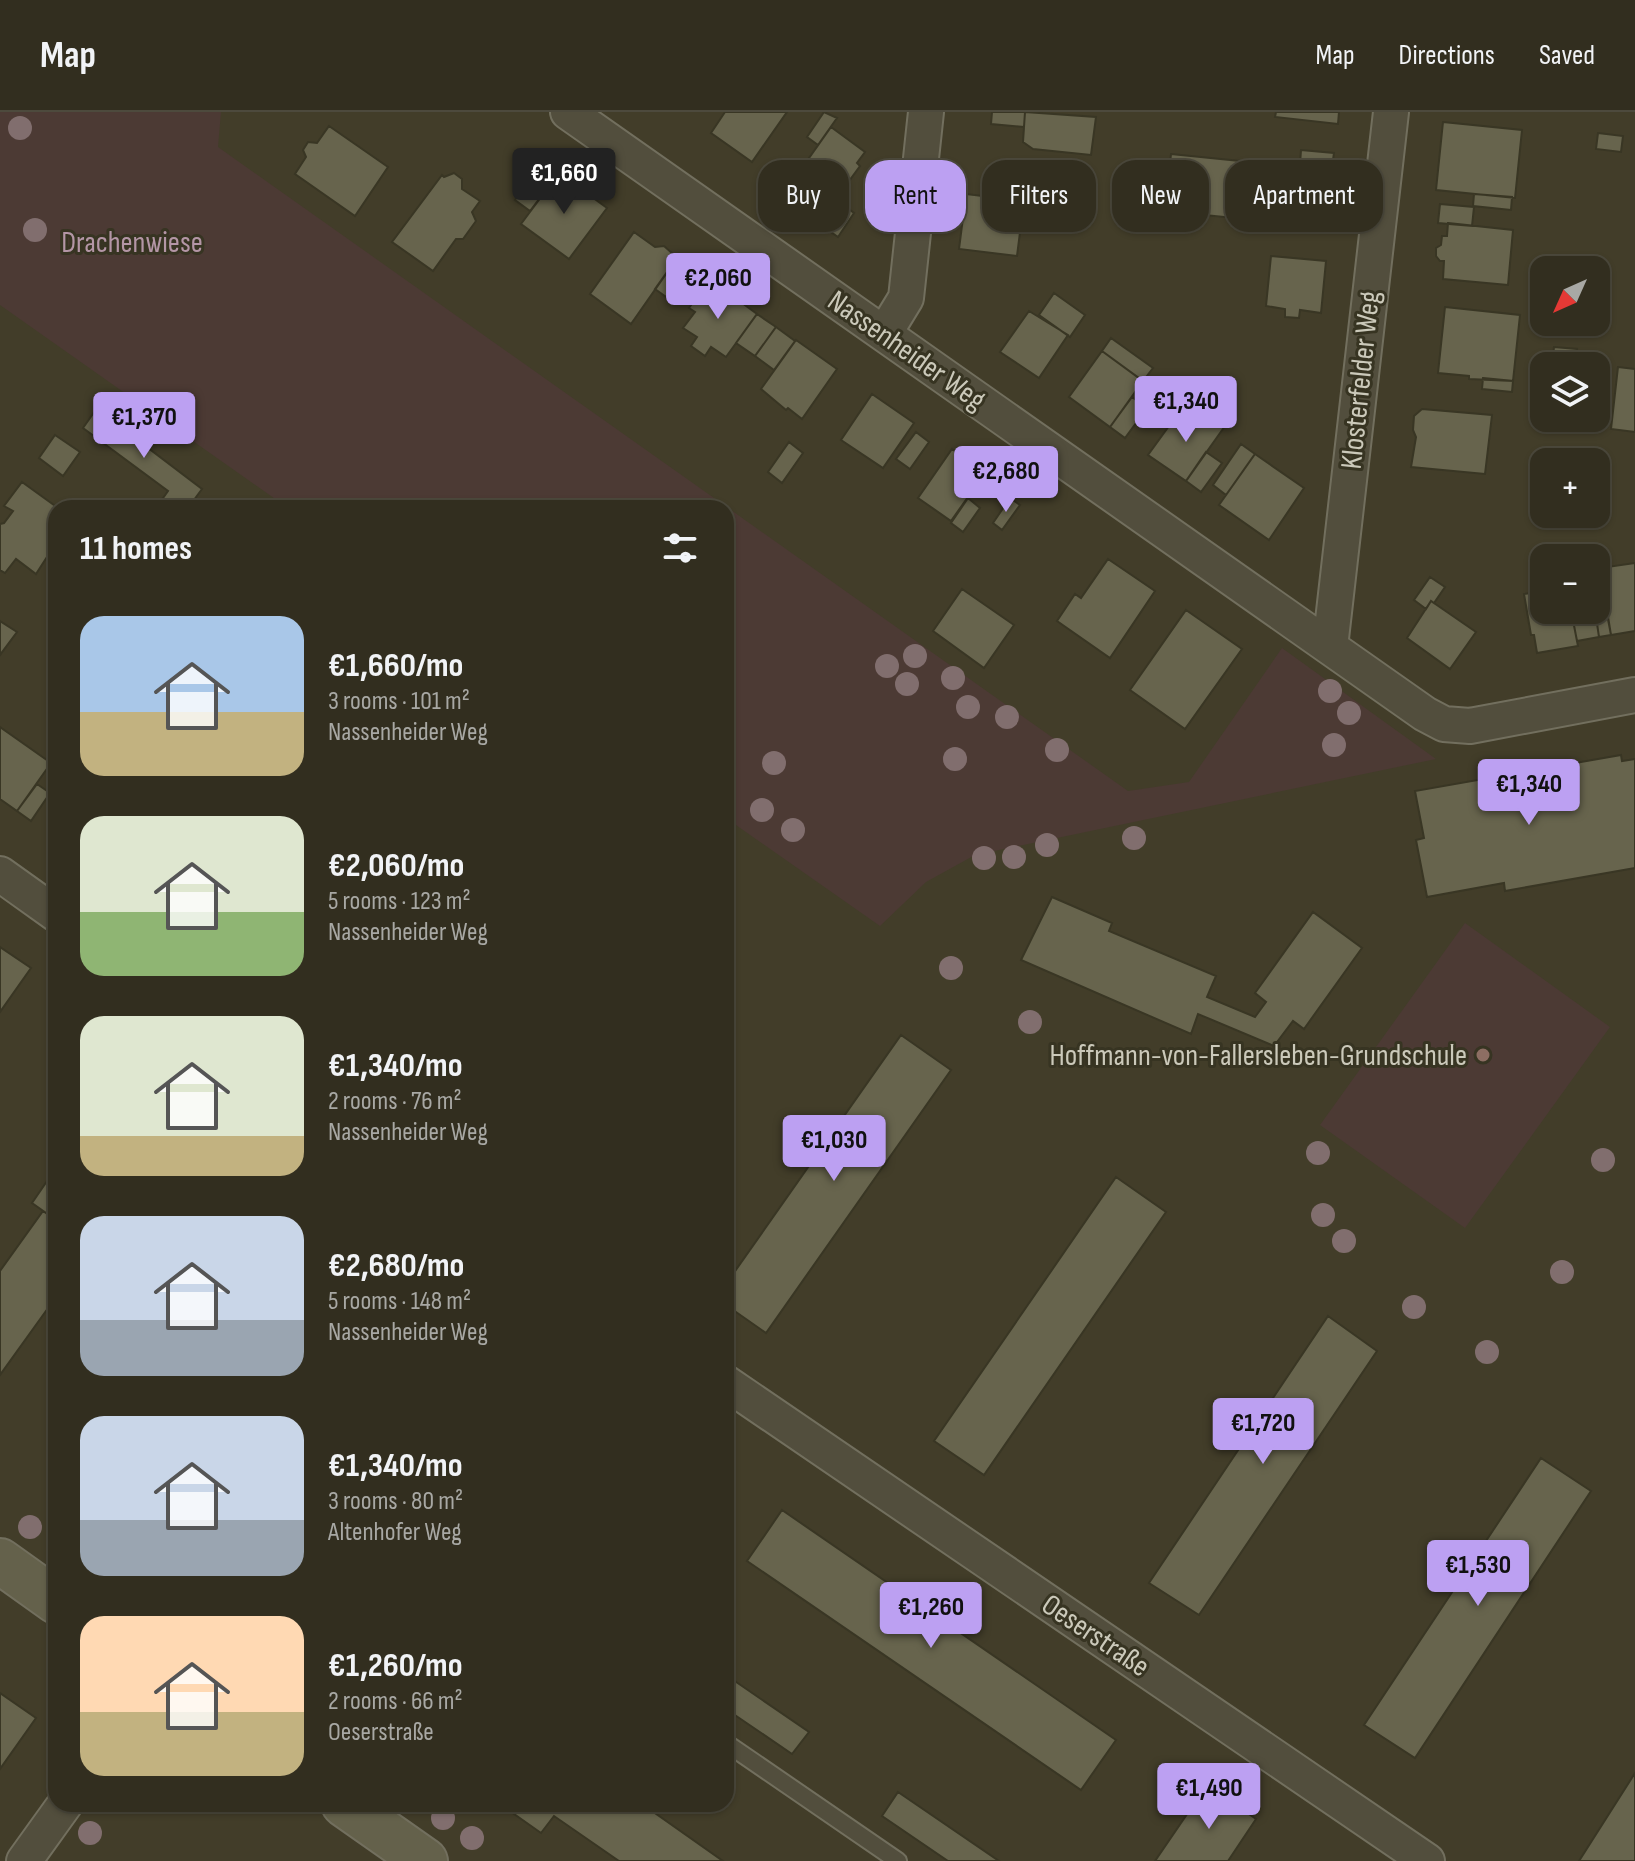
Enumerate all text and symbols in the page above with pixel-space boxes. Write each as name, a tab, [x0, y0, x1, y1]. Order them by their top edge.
text: Map	[40, 33, 96, 78]
text: Map	[1316, 39, 1355, 72]
text: Directions	[1399, 39, 1495, 72]
text: Saved	[1539, 39, 1595, 72]
pin: €1,660	[499, 148, 629, 216]
text: €1,660	[530, 158, 598, 189]
chip: Buy	[758, 160, 849, 232]
chip: Rent	[865, 160, 966, 232]
chip: Filters	[982, 160, 1096, 232]
chip: New	[1112, 160, 1209, 232]
chip: Apartment	[1225, 160, 1383, 232]
park label: Drachenwiese	[61, 225, 203, 261]
pin: €2,060	[653, 253, 783, 321]
north arrow	[1530, 256, 1610, 336]
map controls	[1530, 256, 1610, 624]
text: €2,060	[684, 263, 752, 294]
street label: Nassenheider Weg	[821, 283, 992, 418]
street label: Klosterfelder Weg	[1334, 289, 1388, 471]
button: layers	[1530, 352, 1610, 432]
pin: €1,340	[1121, 376, 1251, 444]
text: €1,340	[1153, 386, 1219, 417]
pin: €1,370	[79, 392, 209, 460]
text: €1,370	[111, 402, 177, 433]
pin: €2,680	[941, 446, 1071, 514]
button: +	[1530, 448, 1610, 528]
text: €2,680	[972, 456, 1040, 487]
icon: filters	[658, 526, 702, 570]
text: 11 homes	[80, 528, 192, 569]
button: −	[1530, 544, 1610, 624]
text: €1,660/mo	[328, 645, 463, 686]
icon: home	[144, 648, 240, 744]
text: 3 rooms · 101 m²	[328, 686, 470, 717]
text: Nassenheider Weg	[328, 717, 488, 748]
pin: €1,340	[1464, 759, 1594, 827]
text: €1,340	[1496, 769, 1562, 800]
text: €2,060/mo	[328, 845, 464, 886]
icon: home	[144, 848, 240, 944]
text: 5 rooms · 123 m²	[328, 886, 471, 917]
text: Nassenheider Weg	[328, 917, 488, 948]
place label: Hoffmann-von-Fallersleben-Grundschule	[1049, 1038, 1467, 1074]
text: €1,340/mo	[328, 1045, 462, 1086]
marker: Hoffmann-von-Fallersleben-Grundschule	[1474, 1046, 1492, 1064]
icon: home	[144, 1048, 240, 1144]
text: 2 rooms · 76 m²	[328, 1086, 462, 1117]
pin: €1,030	[769, 1115, 899, 1183]
text: Nassenheider Weg	[328, 1117, 488, 1148]
text: €1,030	[801, 1125, 867, 1156]
text: €2,680/mo	[328, 1245, 464, 1286]
icon: home	[144, 1248, 240, 1344]
text: 5 rooms · 148 m²	[328, 1286, 471, 1317]
text: Nassenheider Weg	[328, 1317, 488, 1348]
pin: €1,720	[1198, 1398, 1328, 1466]
text: €1,720	[1231, 1408, 1295, 1439]
text: €1,340/mo	[328, 1445, 462, 1486]
icon: home	[144, 1448, 240, 1544]
text: 3 rooms · 80 m²	[328, 1486, 463, 1517]
text: Altenhofer Weg	[328, 1517, 462, 1548]
pin: €1,530	[1413, 1540, 1543, 1608]
text: €1,530	[1445, 1550, 1511, 1581]
pin: €1,260	[866, 1582, 996, 1650]
street label: Oeserstraße	[1035, 1587, 1156, 1685]
text: €1,260	[898, 1592, 964, 1623]
text: €1,260/mo	[328, 1645, 462, 1686]
icon: home	[144, 1648, 240, 1744]
text: 2 rooms · 66 m²	[328, 1686, 463, 1717]
text: Oeserstraße	[328, 1717, 434, 1748]
pin: €1,490	[1144, 1763, 1274, 1831]
text: €1,490	[1175, 1773, 1243, 1804]

